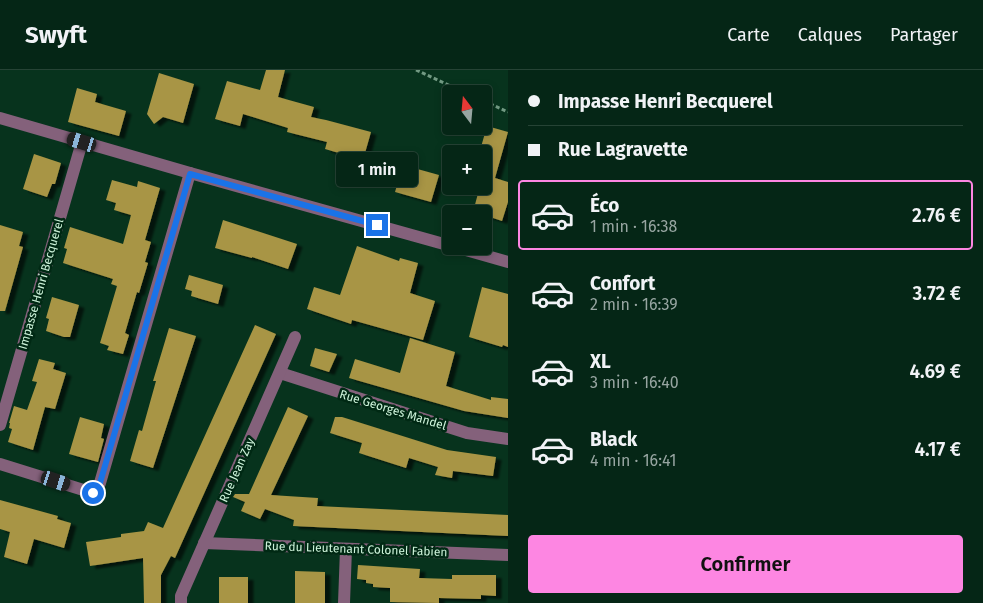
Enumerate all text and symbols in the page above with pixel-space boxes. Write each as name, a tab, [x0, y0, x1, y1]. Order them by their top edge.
text: Swyft	[25, 21, 87, 49]
text: Carte	[727, 24, 770, 46]
text: Calques	[798, 24, 862, 46]
text: Partager	[890, 24, 958, 46]
north arrow	[442, 85, 492, 135]
map controls	[442, 85, 492, 255]
text: Impasse Henri Becquerel	[558, 90, 773, 113]
car	[65, 130, 98, 154]
text: Rue Lagravette	[558, 138, 688, 161]
button: +	[442, 145, 492, 195]
callout: 1 min	[336, 152, 418, 188]
text: 1 min	[358, 160, 396, 179]
icon: car	[530, 193, 575, 238]
text: Éco	[590, 194, 619, 217]
text: 2.76 €	[912, 204, 961, 227]
button: −	[442, 205, 492, 255]
route end	[366, 214, 388, 236]
street label: Impasse Henri Becquerel	[16, 217, 67, 351]
text: 1 min · 16:38	[590, 217, 677, 236]
icon: car	[530, 271, 575, 316]
text: Confort	[590, 272, 655, 295]
text: 3.72 €	[913, 282, 961, 305]
text: 2 min · 16:39	[590, 295, 678, 314]
icon: car	[530, 349, 575, 394]
text: XL	[590, 350, 611, 373]
text: 4.69 €	[909, 360, 961, 383]
text: 3 min · 16:40	[590, 373, 679, 392]
street label: Rue Georges Mandel	[338, 387, 449, 433]
icon: car	[530, 427, 575, 472]
text: Black	[590, 428, 637, 451]
street label: Rue Jean Zay	[217, 435, 257, 504]
text: 4.17 €	[915, 438, 961, 461]
text: 4 min · 16:41	[590, 451, 676, 470]
car	[39, 469, 72, 493]
route start	[82, 482, 104, 504]
button: Confirmer	[528, 535, 963, 593]
street label: Rue du Lieutenant Colonel Fabien	[264, 539, 448, 559]

